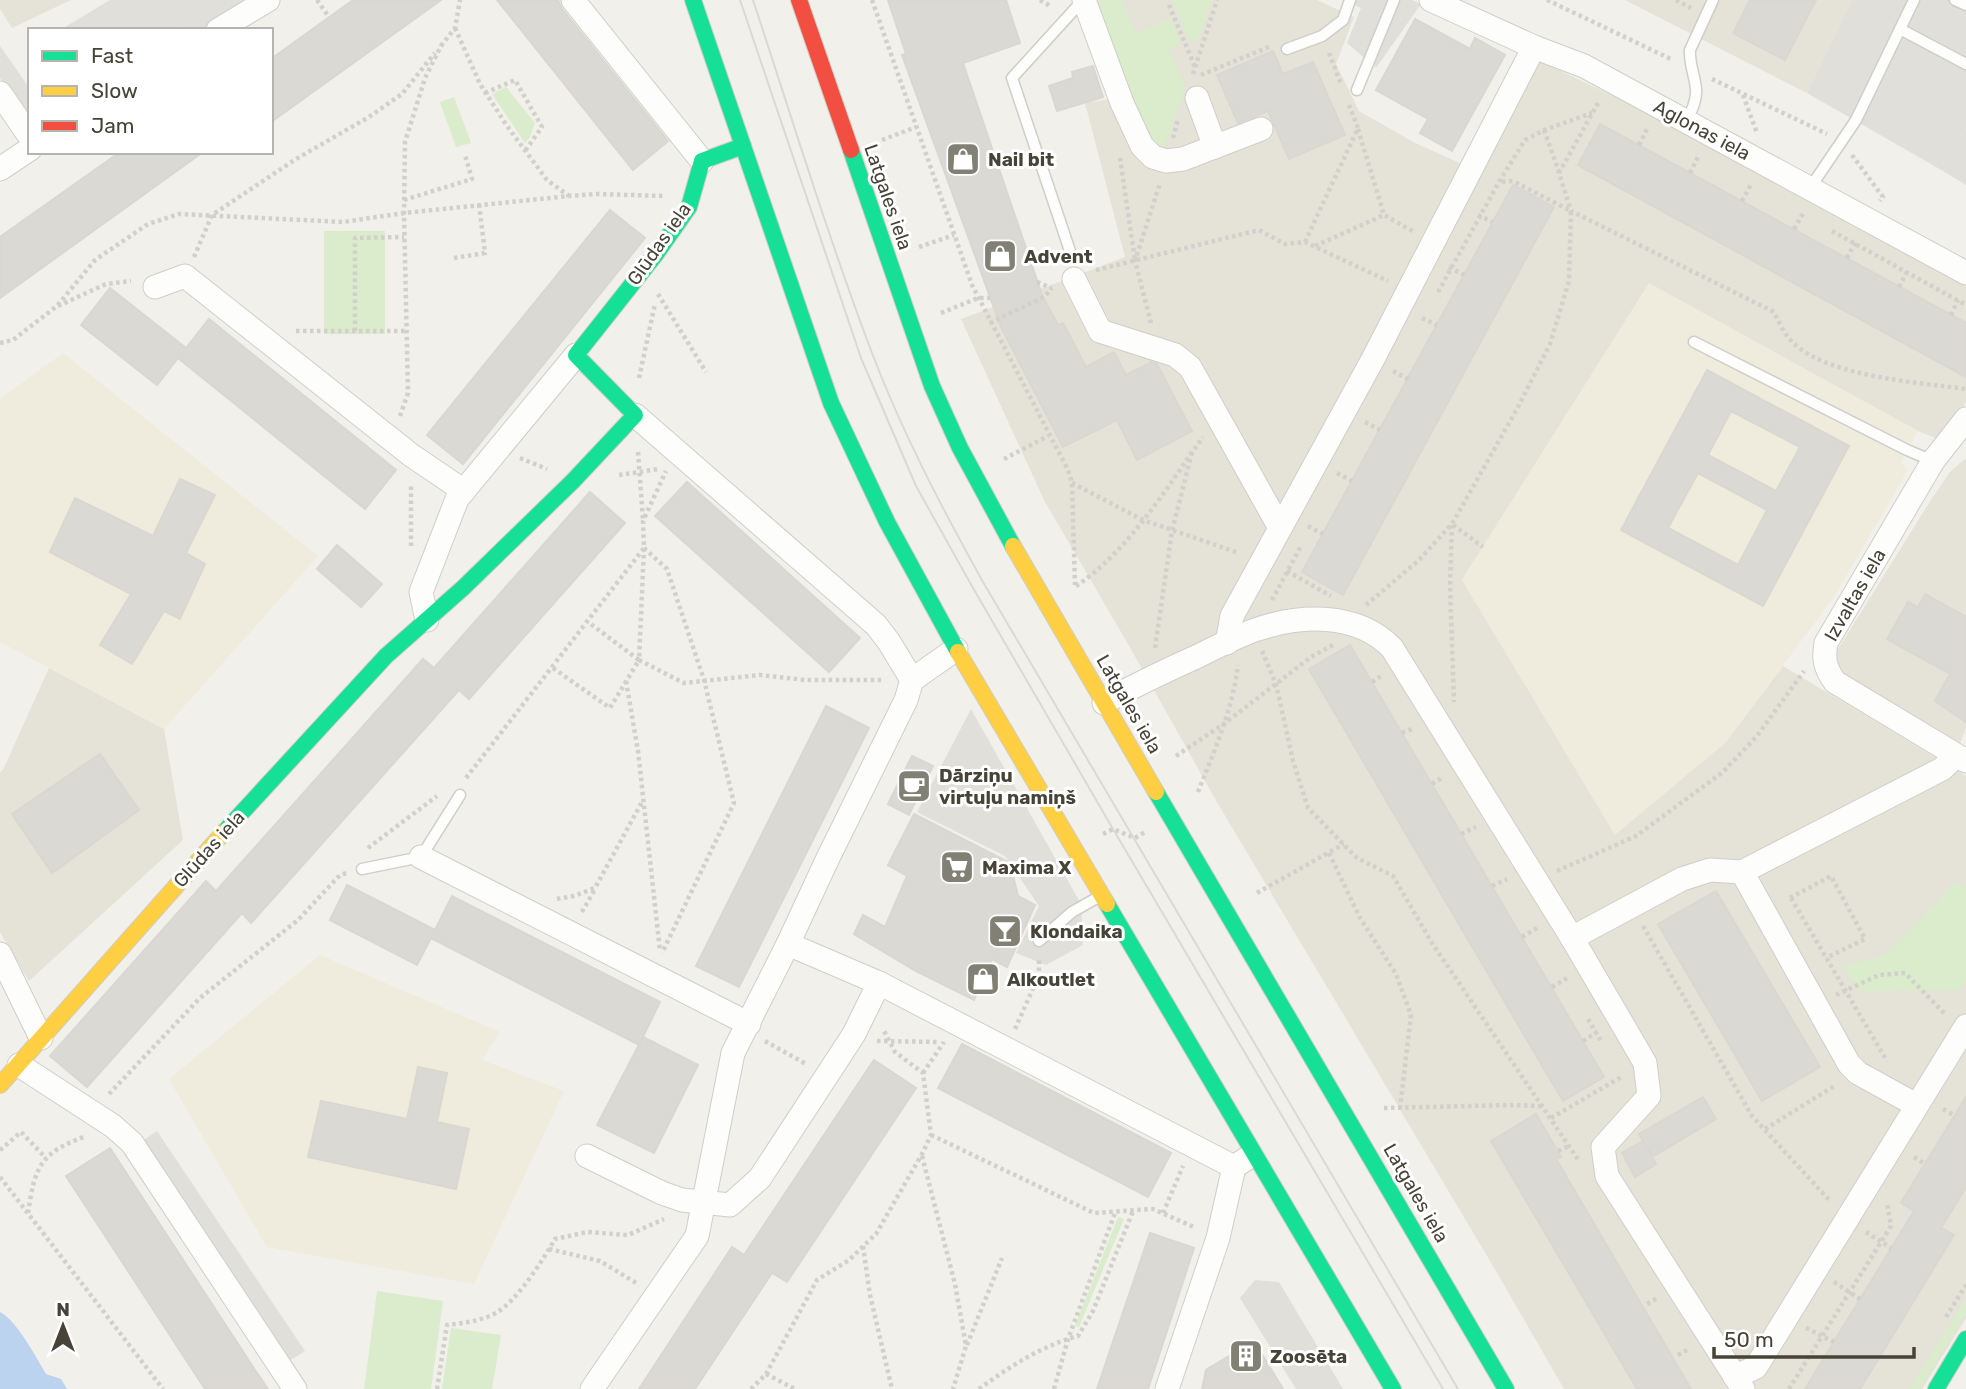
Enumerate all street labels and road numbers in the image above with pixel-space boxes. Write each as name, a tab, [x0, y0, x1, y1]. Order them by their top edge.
street label: Aglonas iela	[1650, 95, 1754, 165]
street label: Latgales iela	[859, 141, 917, 253]
street label: Glūdas iela	[622, 198, 696, 290]
street label: Izvaltas iela	[1819, 545, 1891, 645]
street label: Latgales iela	[1091, 650, 1167, 758]
street label: Glūdas iela	[169, 806, 249, 892]
street label: Latgales iela	[1378, 1139, 1454, 1247]

